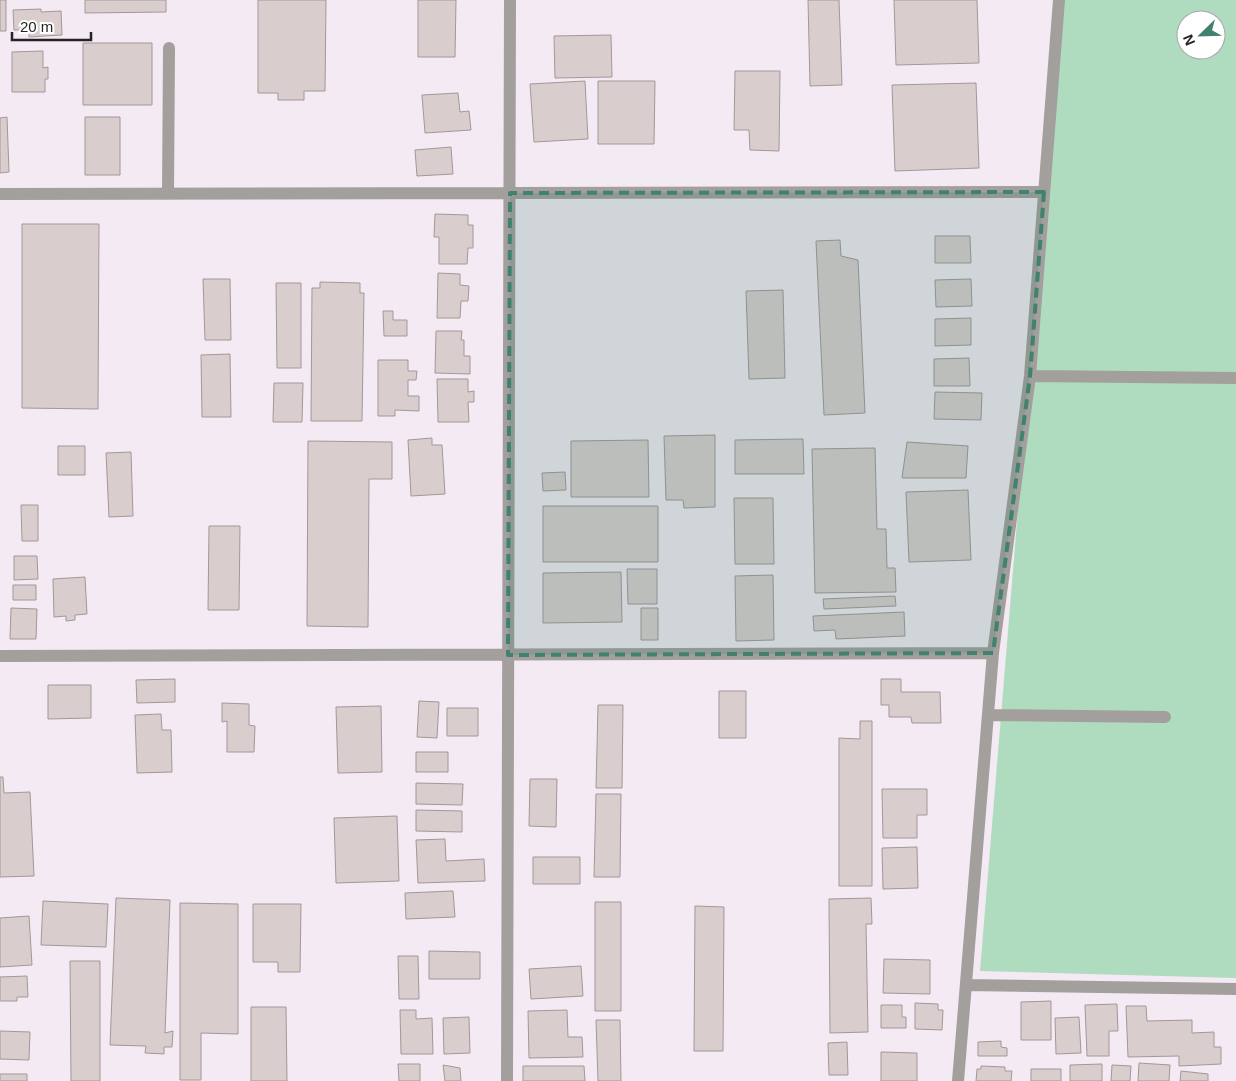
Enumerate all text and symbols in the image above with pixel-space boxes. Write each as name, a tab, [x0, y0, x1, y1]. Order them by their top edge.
scale bar	[12, 10, 91, 42]
north arrow	[1176, 10, 1226, 60]
text: 20 m	[20, 18, 53, 35]
text: N	[1180, 32, 1198, 48]

